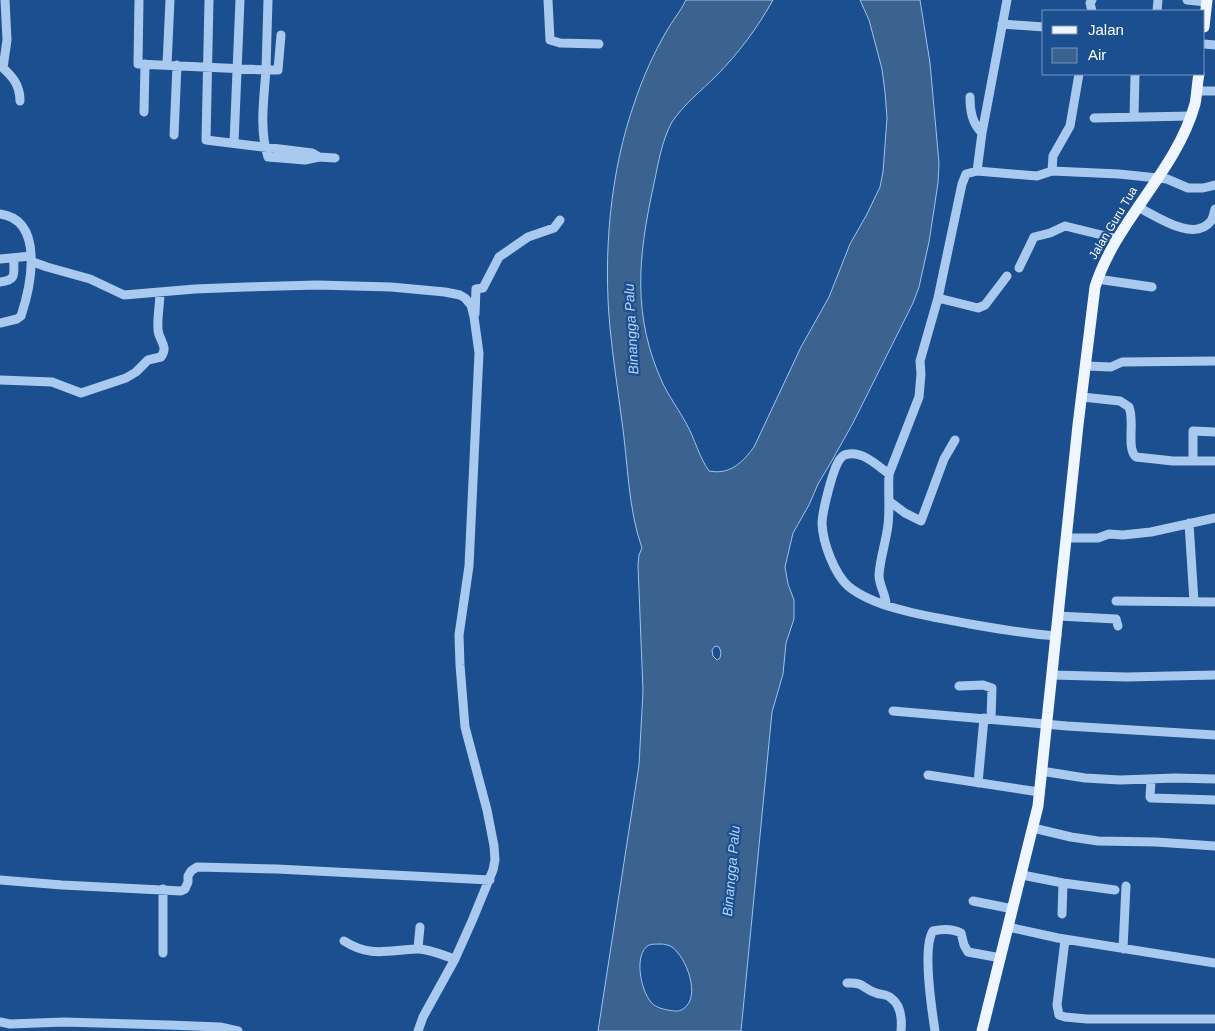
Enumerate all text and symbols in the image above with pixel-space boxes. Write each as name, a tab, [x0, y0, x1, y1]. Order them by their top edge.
legend	[1042, 10, 1205, 75]
text: Jalan	[1088, 21, 1124, 38]
text: Air	[1088, 46, 1106, 63]
street label: Jalan Guru Tua	[1086, 184, 1140, 262]
water label: Binangga Palu	[621, 283, 641, 375]
water label: Binangga Palu	[719, 825, 743, 917]

